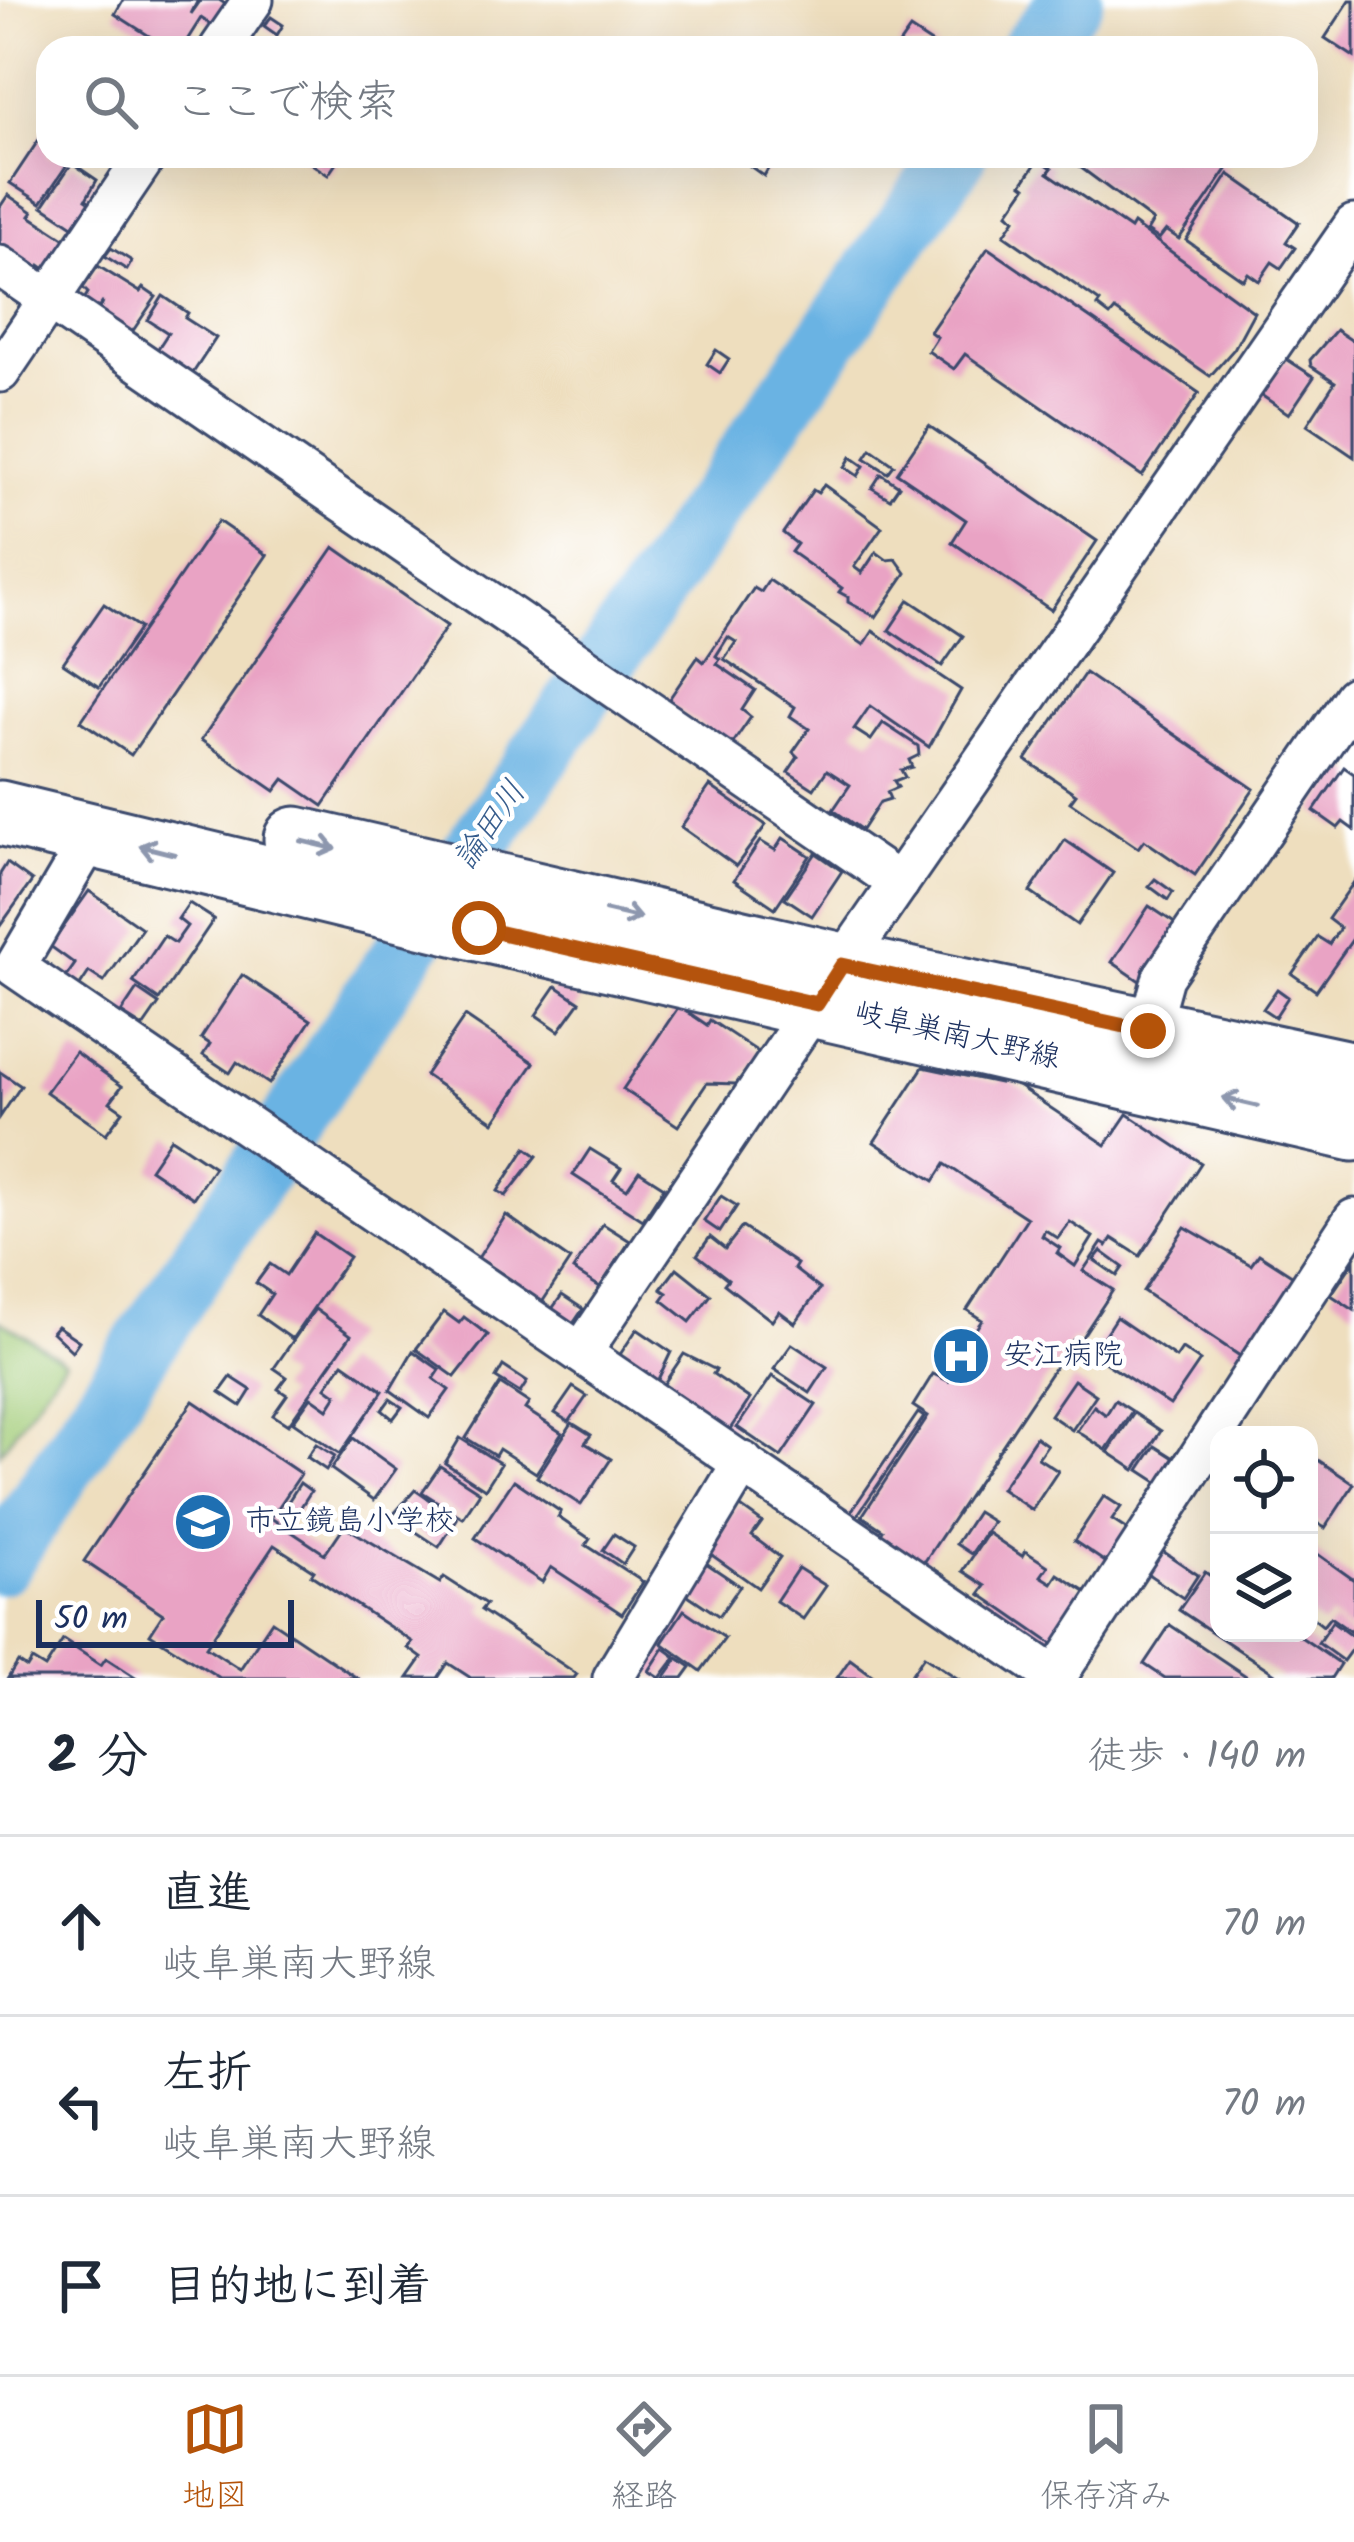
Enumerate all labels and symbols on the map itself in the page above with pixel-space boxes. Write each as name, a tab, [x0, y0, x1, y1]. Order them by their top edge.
water label: 論田川	[441, 770, 541, 882]
one-way arrow	[299, 834, 337, 857]
one-way arrow	[139, 838, 177, 860]
route start	[452, 901, 506, 955]
one-way arrow	[604, 904, 642, 927]
street label: 岐阜巣南大野線	[849, 989, 1065, 1083]
route end	[1121, 1004, 1175, 1058]
one-way arrow	[1222, 1090, 1260, 1113]
hospital icon: 安江病院	[930, 1325, 992, 1387]
place label: 安江病院	[1003, 1332, 1123, 1380]
school or university icon: 市立鏡島小学校	[172, 1491, 234, 1553]
place label: 市立鏡島小学校	[245, 1498, 455, 1546]
scale bar	[36, 1594, 294, 1647]

